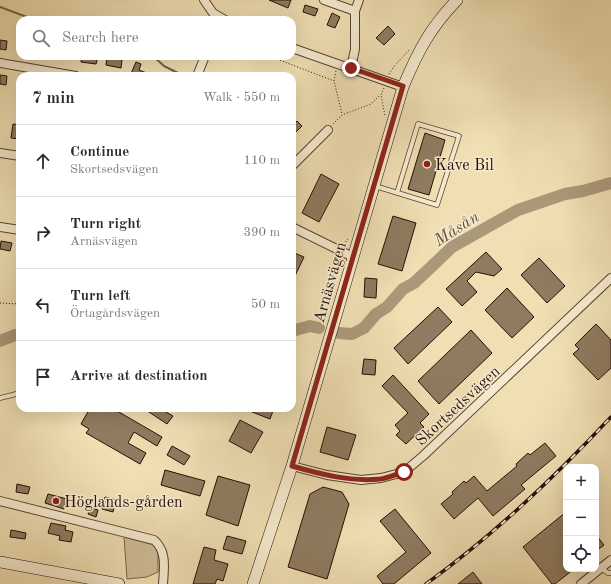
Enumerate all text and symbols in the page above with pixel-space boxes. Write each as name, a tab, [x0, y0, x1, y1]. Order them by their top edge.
search box	[16, 16, 296, 60]
icon: search	[30, 27, 52, 49]
text: Search here	[62, 31, 139, 46]
route end	[342, 59, 360, 77]
text: 7 min	[32, 90, 75, 107]
text: Walk · 550 m	[203, 91, 280, 104]
text: Continue	[70, 145, 129, 160]
icon: ahead	[32, 150, 54, 172]
text: 110 m	[243, 154, 280, 167]
place label: Kave Bil	[435, 158, 494, 174]
marker: Kave Bil	[422, 159, 432, 169]
text: Skortsedsvägen	[70, 163, 159, 176]
water label: Måsån	[430, 208, 483, 251]
text: Turn right	[70, 217, 141, 232]
icon: right	[32, 222, 54, 244]
text: 390 m	[243, 226, 280, 239]
text: Arnäsvägen	[70, 235, 138, 248]
street label: Arnäsvägen	[312, 240, 350, 325]
text: Turn left	[70, 289, 130, 304]
icon: left	[32, 294, 54, 316]
text: 50 m	[251, 298, 280, 311]
text: Örtagårdsvägen	[70, 307, 160, 320]
street label: Skortsedsvägen	[413, 363, 504, 449]
icon: arrive	[32, 366, 54, 388]
text: Arrive at destination	[70, 369, 208, 384]
route start	[395, 463, 413, 481]
map controls	[563, 464, 599, 572]
button: +	[563, 464, 599, 500]
place label: Höglands-gården	[64, 495, 183, 511]
marker: Höglands-gården	[51, 496, 61, 506]
button: −	[563, 500, 599, 536]
button: locate	[563, 536, 599, 572]

